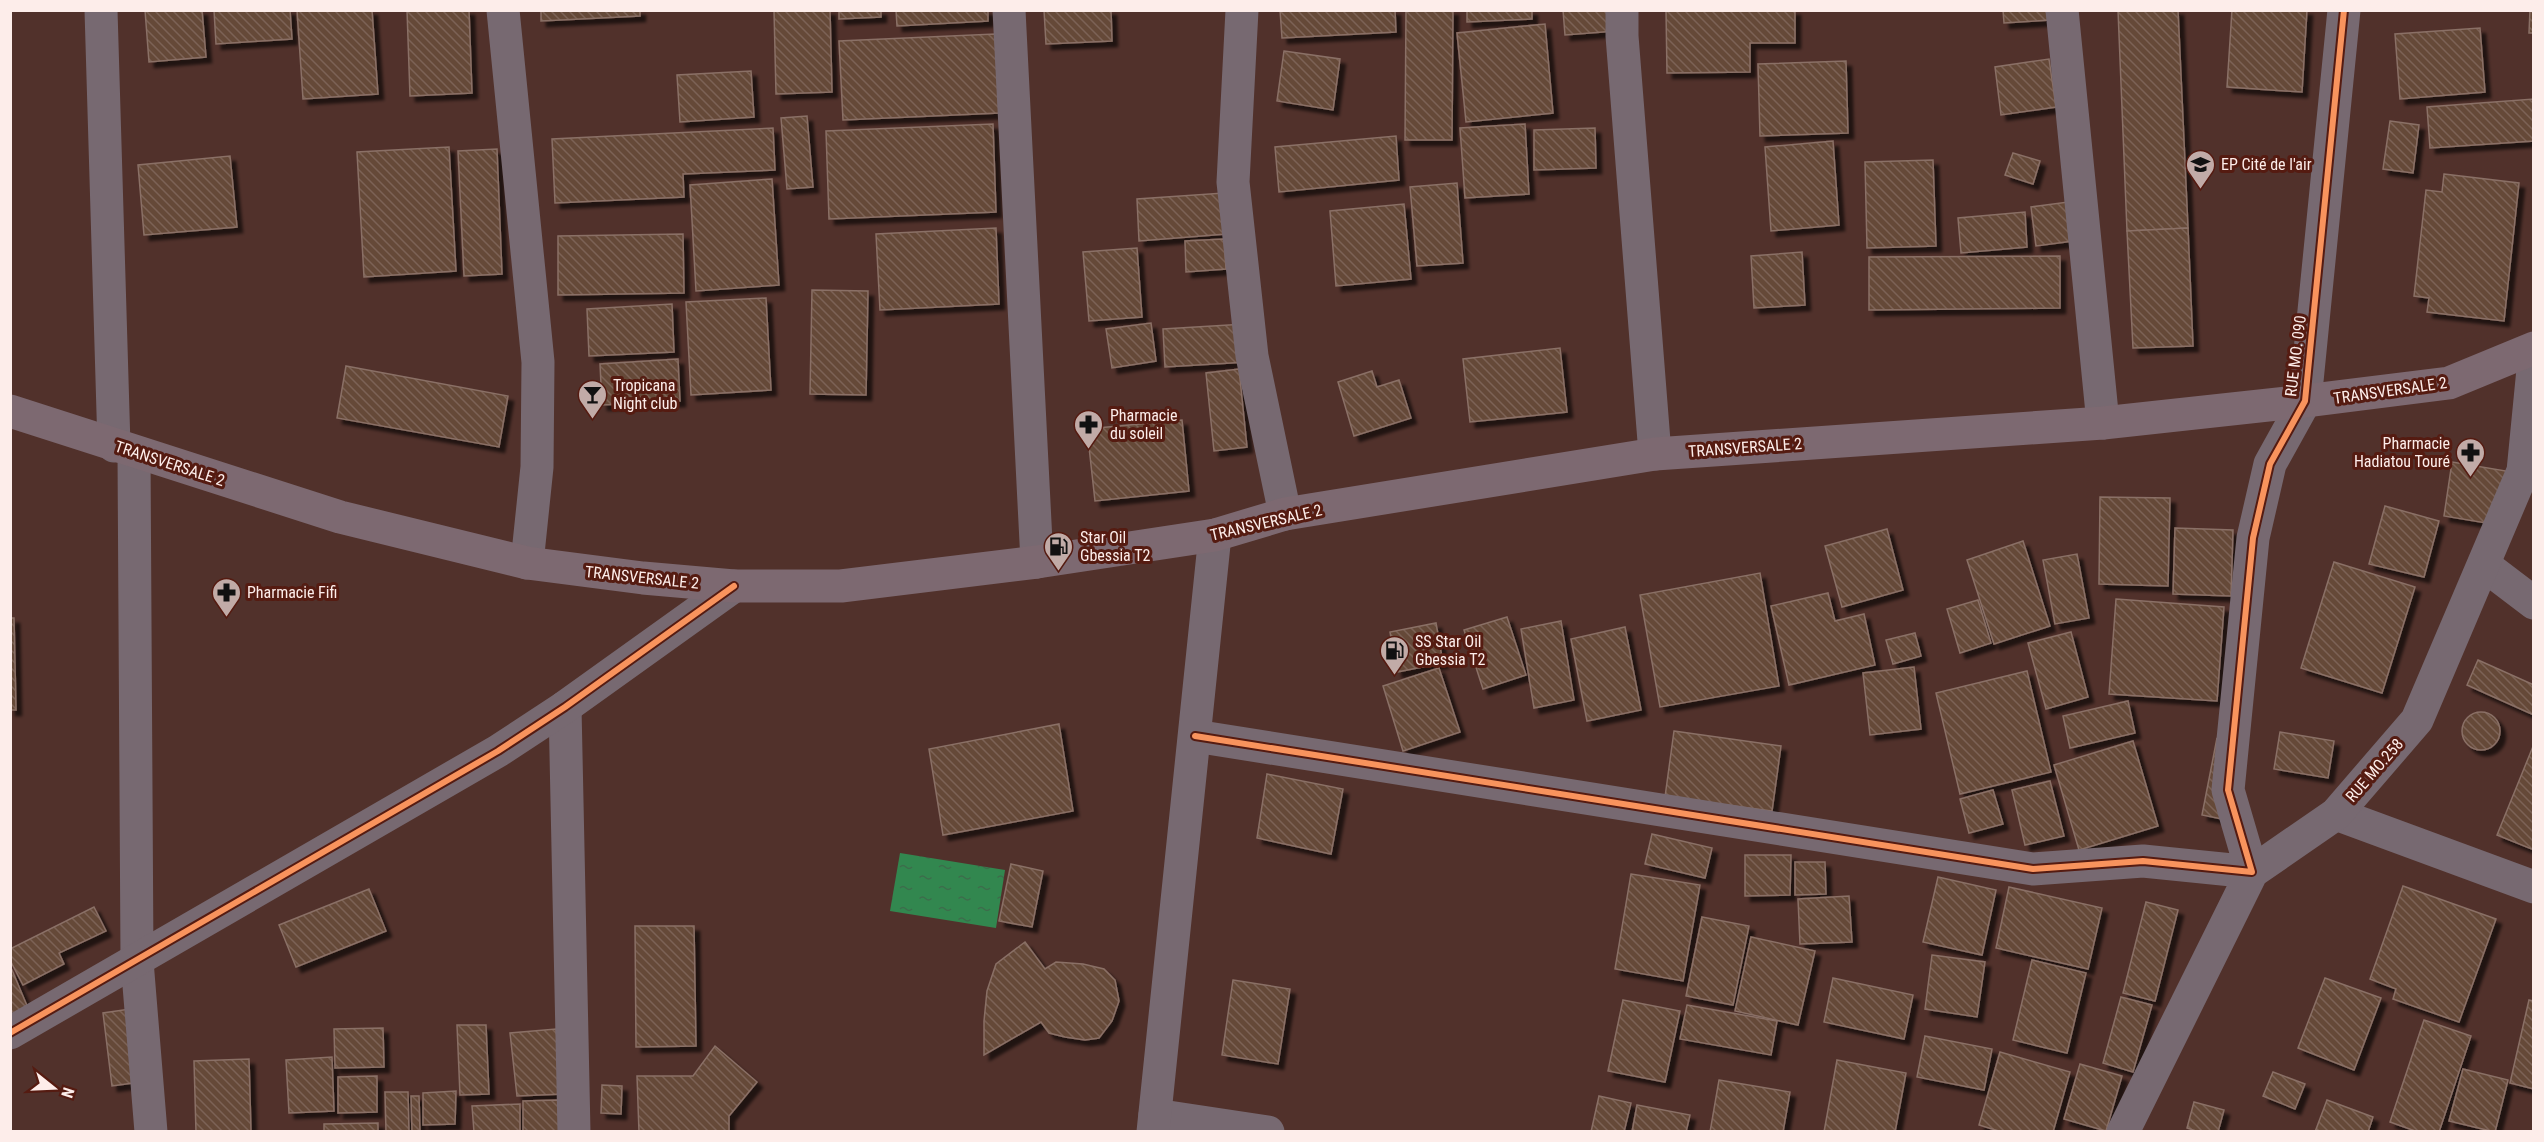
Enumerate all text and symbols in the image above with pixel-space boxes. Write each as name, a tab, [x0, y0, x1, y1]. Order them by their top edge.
school or university icon: EP Cité de l'air	[2184, 148, 2216, 190]
place label: EP Cité de l'air	[2221, 155, 2312, 174]
street label: RUE MO. 090	[2281, 314, 2310, 398]
street label: TRANSVERSALE 2	[2332, 373, 2448, 408]
place label: Tropicana Night club	[613, 376, 677, 413]
bar icon: Tropicana Night club	[576, 378, 608, 420]
place label: Pharmacie du soleil	[1110, 406, 1177, 443]
pharmacy icon: Pharmacie du soleil	[1073, 408, 1105, 450]
street label: TRANSVERSALE 2	[1687, 434, 1803, 461]
place label: Pharmacie Hadiatou Touré	[2354, 434, 2450, 471]
pharmacy icon: Pharmacie Hadiatou Touré	[2455, 436, 2487, 478]
street label: TRANSVERSALE 2	[113, 437, 227, 490]
street label: TRANSVERSALE 2	[1208, 500, 1324, 545]
place label: Star Oil Gbessia T2	[1080, 528, 1150, 565]
fuel station icon: Star Oil Gbessia T2	[1043, 530, 1075, 572]
street label: TRANSVERSALE 2	[584, 562, 700, 593]
pharmacy icon: Pharmacie Fifi	[210, 576, 242, 618]
place label: Pharmacie Fifi	[247, 583, 337, 602]
place label: SS Star Oil Gbessia T2	[1415, 632, 1485, 669]
fuel station icon: SS Star Oil Gbessia T2	[1378, 634, 1410, 676]
street label: RUE MO.258	[2342, 735, 2407, 806]
north arrow	[24, 1058, 84, 1118]
text: N	[57, 1085, 78, 1100]

